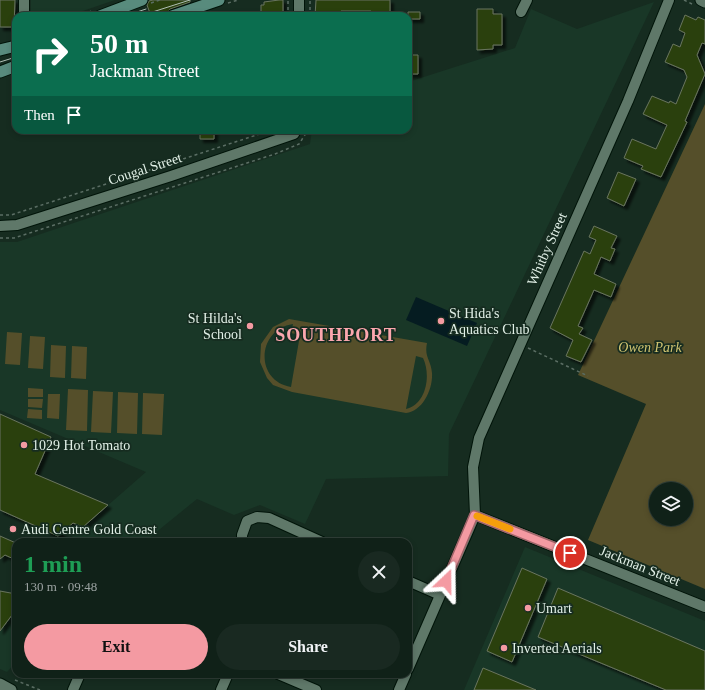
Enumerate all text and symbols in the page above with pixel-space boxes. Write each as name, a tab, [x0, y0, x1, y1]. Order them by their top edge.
icon: right	[24, 28, 76, 80]
text: 50 m	[90, 28, 148, 59]
text: Jackman Street	[90, 61, 199, 81]
icon: arrive	[63, 104, 85, 126]
text: Then	[24, 107, 55, 123]
street label: Cougal Street	[106, 150, 184, 188]
street label: Whitby Street	[524, 210, 570, 288]
place label: St Hida's Aquatics Club	[449, 306, 530, 337]
place label: St Hilda's School	[188, 311, 242, 342]
marker: St Hida's Aquatics Club	[436, 316, 446, 326]
marker: St Hilda's School	[245, 321, 255, 331]
district label: SOUTHPORT	[275, 325, 397, 345]
park label: Owen Park	[618, 340, 682, 355]
place label: 1029 Hot Tomato	[32, 438, 130, 453]
marker: 1029 Hot Tomato	[19, 440, 29, 450]
map controls	[649, 482, 693, 526]
button: layers	[649, 482, 693, 526]
place label: Audi Centre Gold Coast	[21, 522, 157, 537]
marker: Audi Centre Gold Coast	[8, 524, 18, 534]
pin	[553, 536, 587, 570]
icon: arrive	[559, 542, 581, 564]
street label: Jackman Street	[598, 543, 682, 589]
text: 1 min	[24, 551, 82, 577]
button: close	[358, 551, 400, 593]
position arrow	[425, 560, 467, 602]
text: 130 m · 09:48	[24, 579, 97, 594]
place label: Umart	[536, 601, 572, 616]
marker: Umart	[523, 603, 533, 613]
button: Exit	[24, 624, 208, 670]
button: Share	[216, 624, 400, 670]
place label: Inverted Aerials	[512, 641, 602, 656]
marker: Inverted Aerials	[499, 643, 509, 653]

